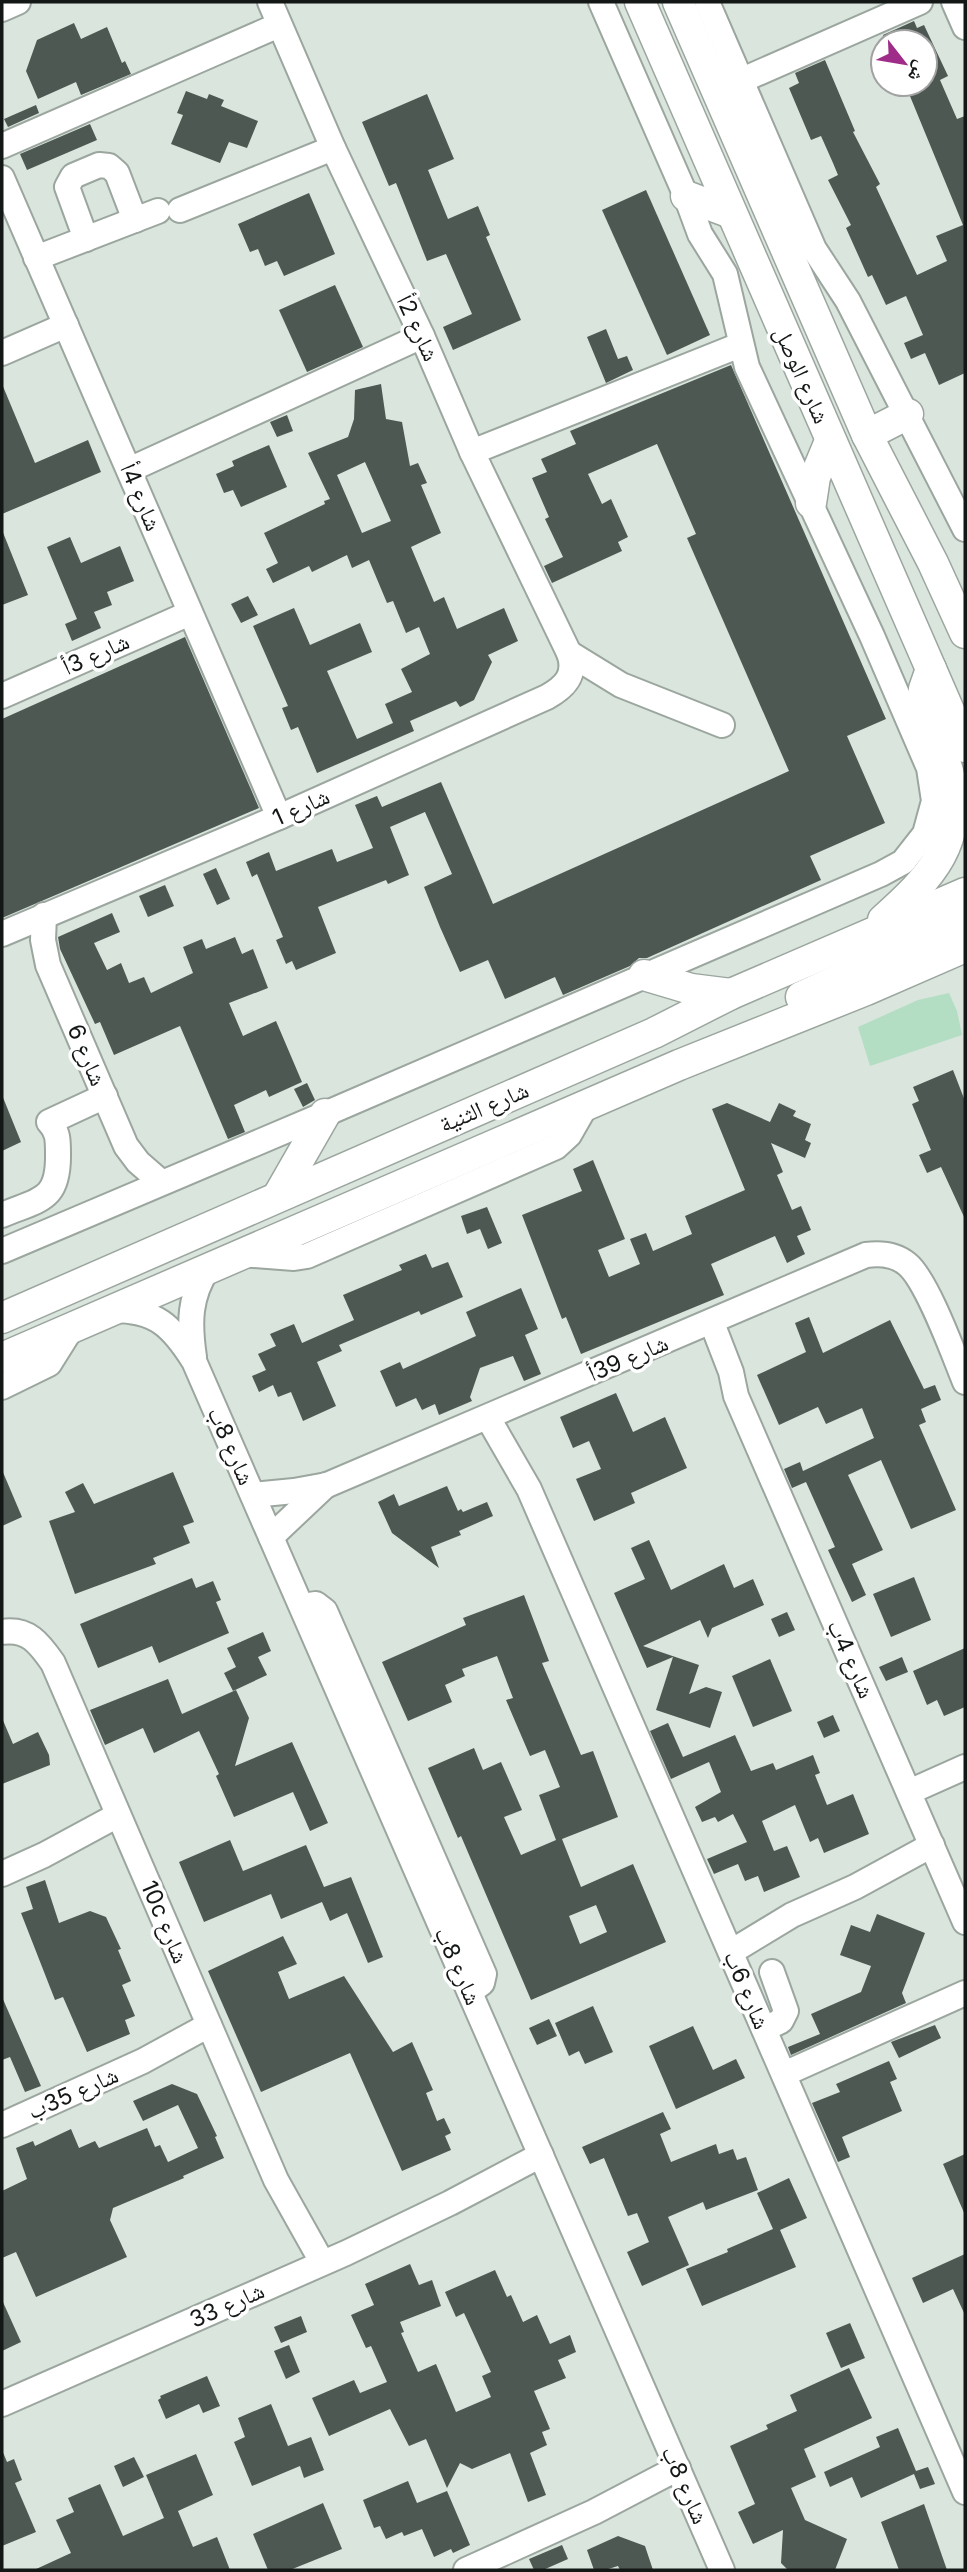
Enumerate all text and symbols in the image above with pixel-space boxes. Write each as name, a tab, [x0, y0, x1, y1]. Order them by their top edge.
north arrow	[869, 28, 939, 98]
text: ش	[903, 57, 933, 86]
street label: شارع 2أ	[390, 290, 445, 366]
street label: شارع الوصل	[767, 322, 836, 428]
street label: شارع 4أ	[113, 459, 168, 535]
street label: شارع 3أ	[58, 627, 134, 682]
street label: شارع 1	[268, 782, 334, 833]
street label: شارع 6	[61, 1020, 112, 1091]
street label: شارع الثنية	[435, 1076, 533, 1139]
street label: شارع 39أ	[584, 1329, 673, 1388]
street label: شارع 8ب	[201, 1403, 261, 1490]
street label: شارع 4ب	[820, 1615, 881, 1703]
street label: 10c شارع	[134, 1876, 195, 1968]
street label: شارع 8ب	[428, 1923, 488, 2010]
street label: شارع 6ب	[717, 1947, 776, 2034]
street label: شارع 35ب	[23, 2061, 123, 2126]
street label: شارع 33	[185, 2276, 269, 2335]
street label: شارع 8ب	[655, 2442, 715, 2529]

